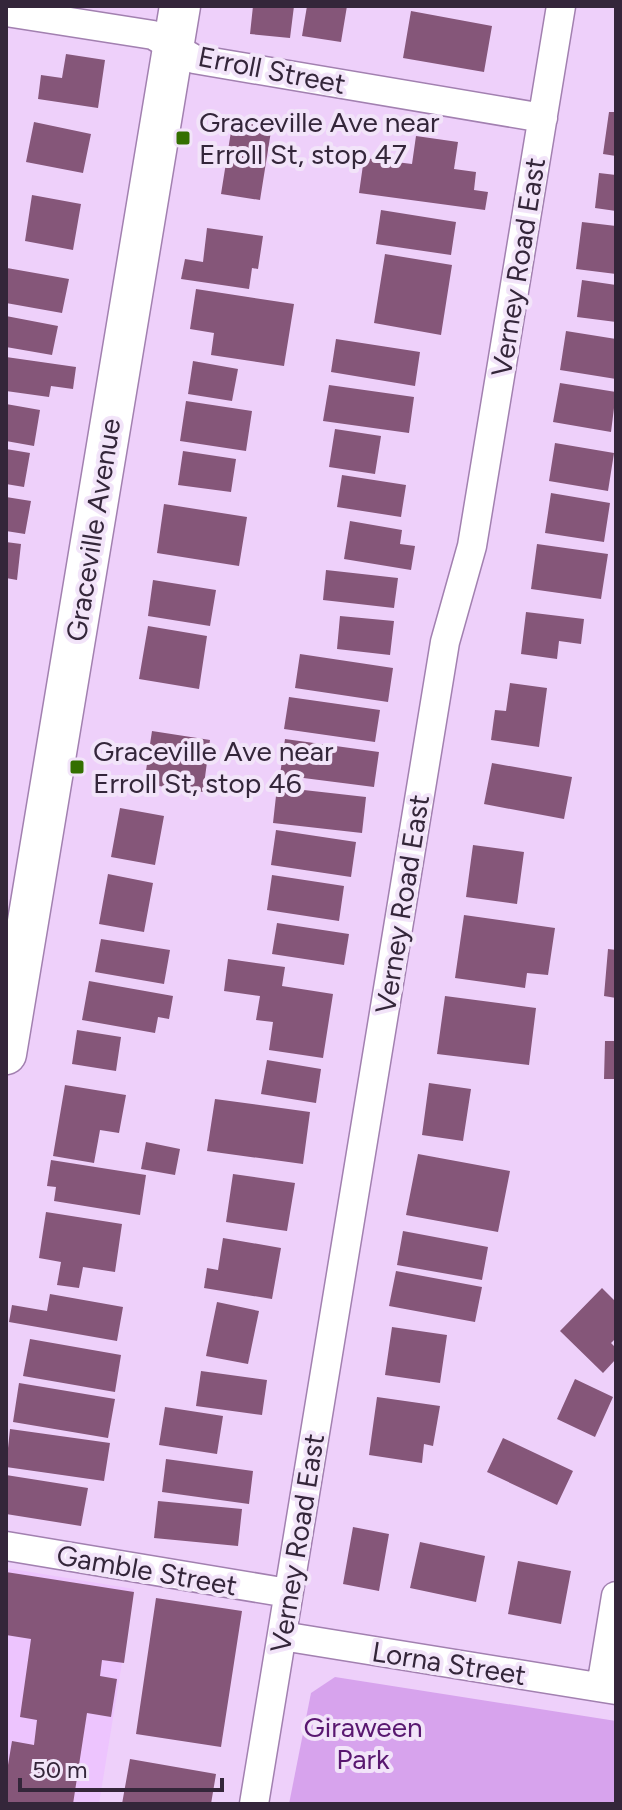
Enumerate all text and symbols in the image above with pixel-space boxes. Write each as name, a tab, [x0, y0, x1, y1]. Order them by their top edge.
street label: Erroll Street	[195, 39, 349, 101]
place label: Graceville Ave near Erroll St, stop 47	[199, 105, 440, 171]
marker: Graceville Ave near Erroll St, stop 47	[174, 129, 192, 147]
street label: Verney Road East	[484, 155, 552, 379]
street label: Graceville Avenue	[59, 416, 127, 644]
place label: Graceville Ave near Erroll St, stop 46	[93, 734, 334, 800]
marker: Graceville Ave near Erroll St, stop 46	[68, 758, 86, 776]
street label: Verney Road East	[368, 792, 436, 1016]
street label: Verney Road East	[263, 1431, 331, 1655]
street label: Gamble Street	[54, 1537, 240, 1603]
street label: Lorna Street	[370, 1634, 528, 1692]
park label: Giraween Park	[303, 1710, 423, 1776]
scale bar	[20, 1742, 222, 1792]
text: 50 m	[32, 1755, 88, 1784]

